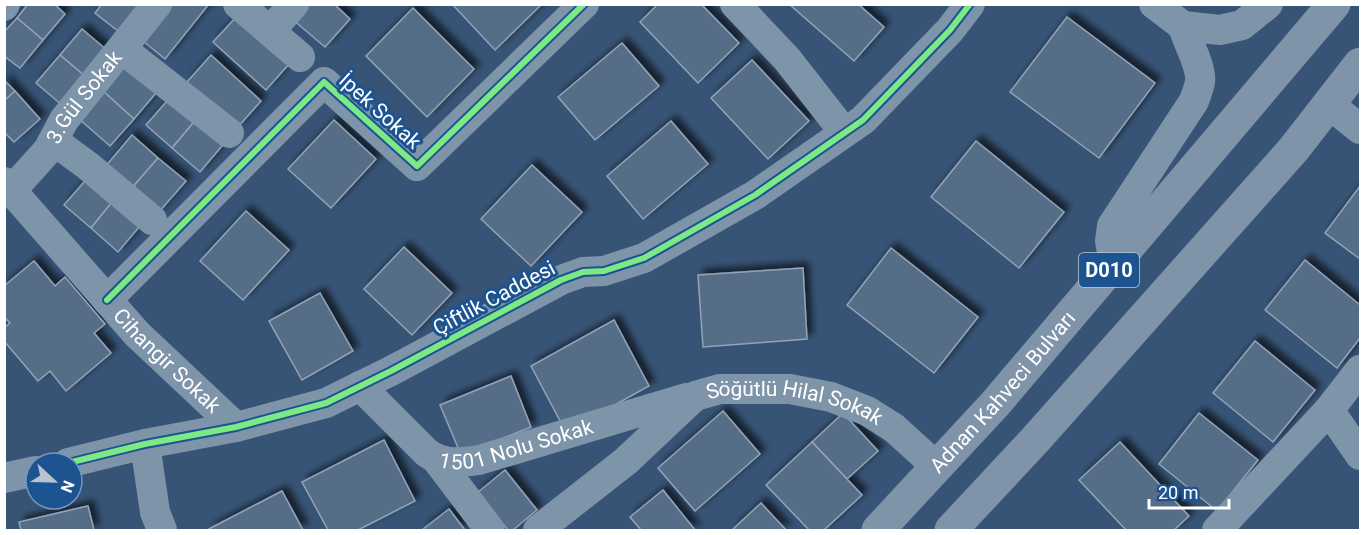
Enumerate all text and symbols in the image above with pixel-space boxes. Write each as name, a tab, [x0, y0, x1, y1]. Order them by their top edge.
street label: 3.Gül Sokak	[42, 45, 127, 148]
street label: İpek Sokak	[334, 68, 426, 154]
road number: D010	[1079, 253, 1139, 287]
street label: Çiftlik Caddesi	[429, 256, 559, 340]
street label: Cihangir Sokak	[108, 304, 226, 418]
street label: Adnan Kahveci Bulvarı	[925, 306, 1080, 478]
street label: Söğütlü Hilal Sokak	[703, 376, 888, 430]
street label: 1501 Nolu Sokak	[437, 414, 596, 474]
north arrow	[24, 451, 84, 511]
scale bar	[1149, 472, 1228, 510]
text: N	[57, 478, 78, 495]
text: 20 m	[1158, 482, 1198, 503]

